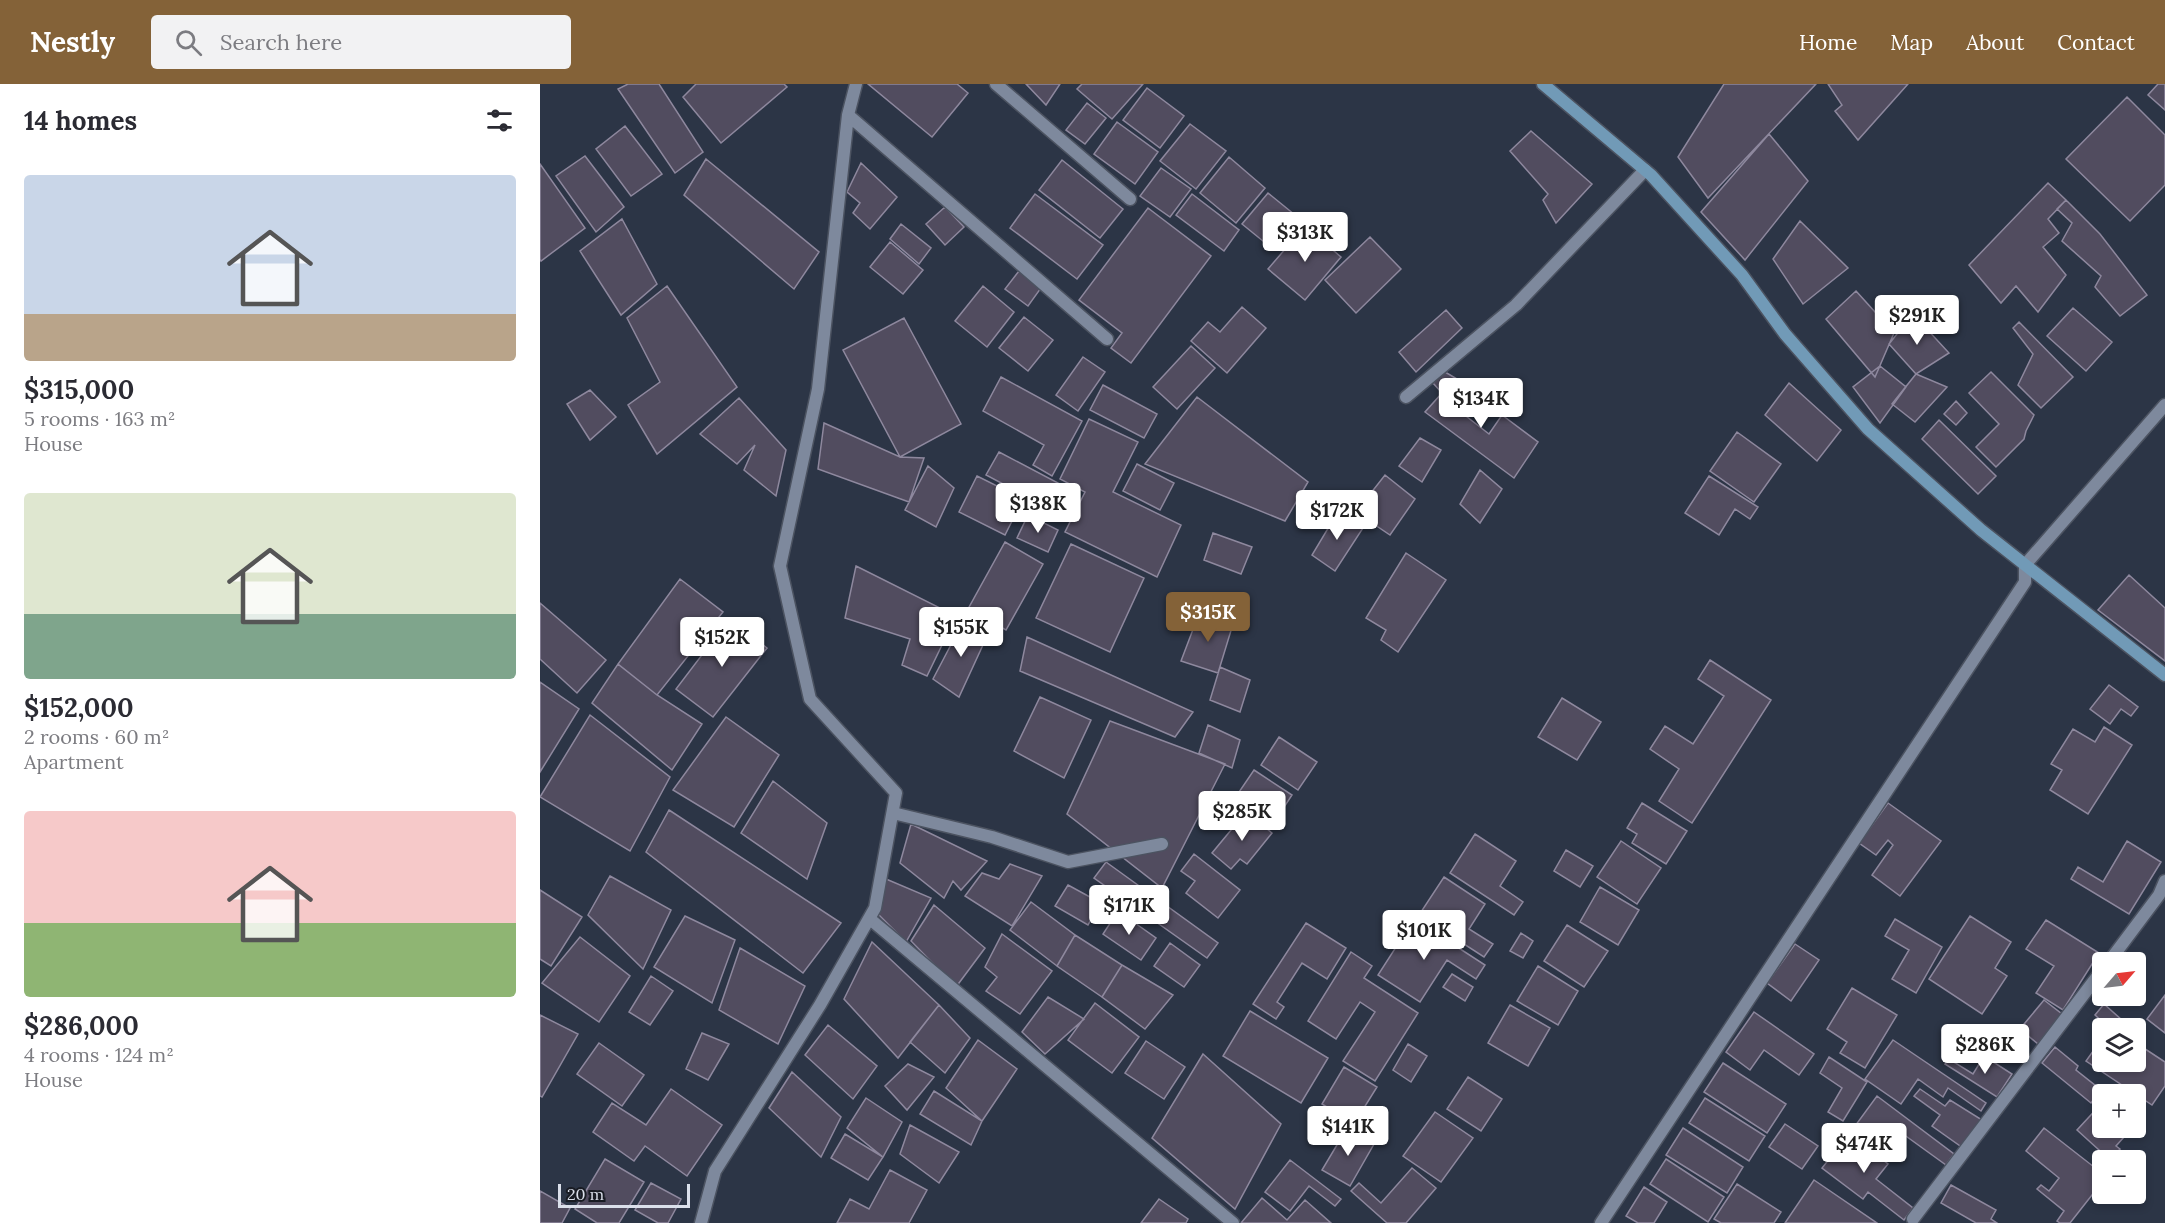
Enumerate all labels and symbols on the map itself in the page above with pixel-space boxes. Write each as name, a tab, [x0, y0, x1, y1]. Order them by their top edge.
pin: $313K	[1263, 212, 1347, 263]
pin: $291K	[1875, 295, 1959, 346]
pin: $134K	[1439, 378, 1523, 429]
pin: $138K	[996, 483, 1080, 534]
pin: $172K	[1295, 490, 1379, 541]
pin: $315K	[1166, 592, 1250, 643]
pin: $155K	[919, 607, 1003, 658]
pin: $152K	[680, 617, 764, 668]
pin: $285K	[1200, 791, 1284, 842]
pin: $171K	[1087, 885, 1171, 936]
pin: $101K	[1382, 910, 1466, 961]
north arrow	[2092, 952, 2146, 1006]
pin: $286K	[1943, 1024, 2027, 1075]
pin: $141K	[1306, 1106, 1390, 1157]
pin: $474K	[1822, 1123, 1906, 1174]
scale bar	[558, 1181, 690, 1208]

